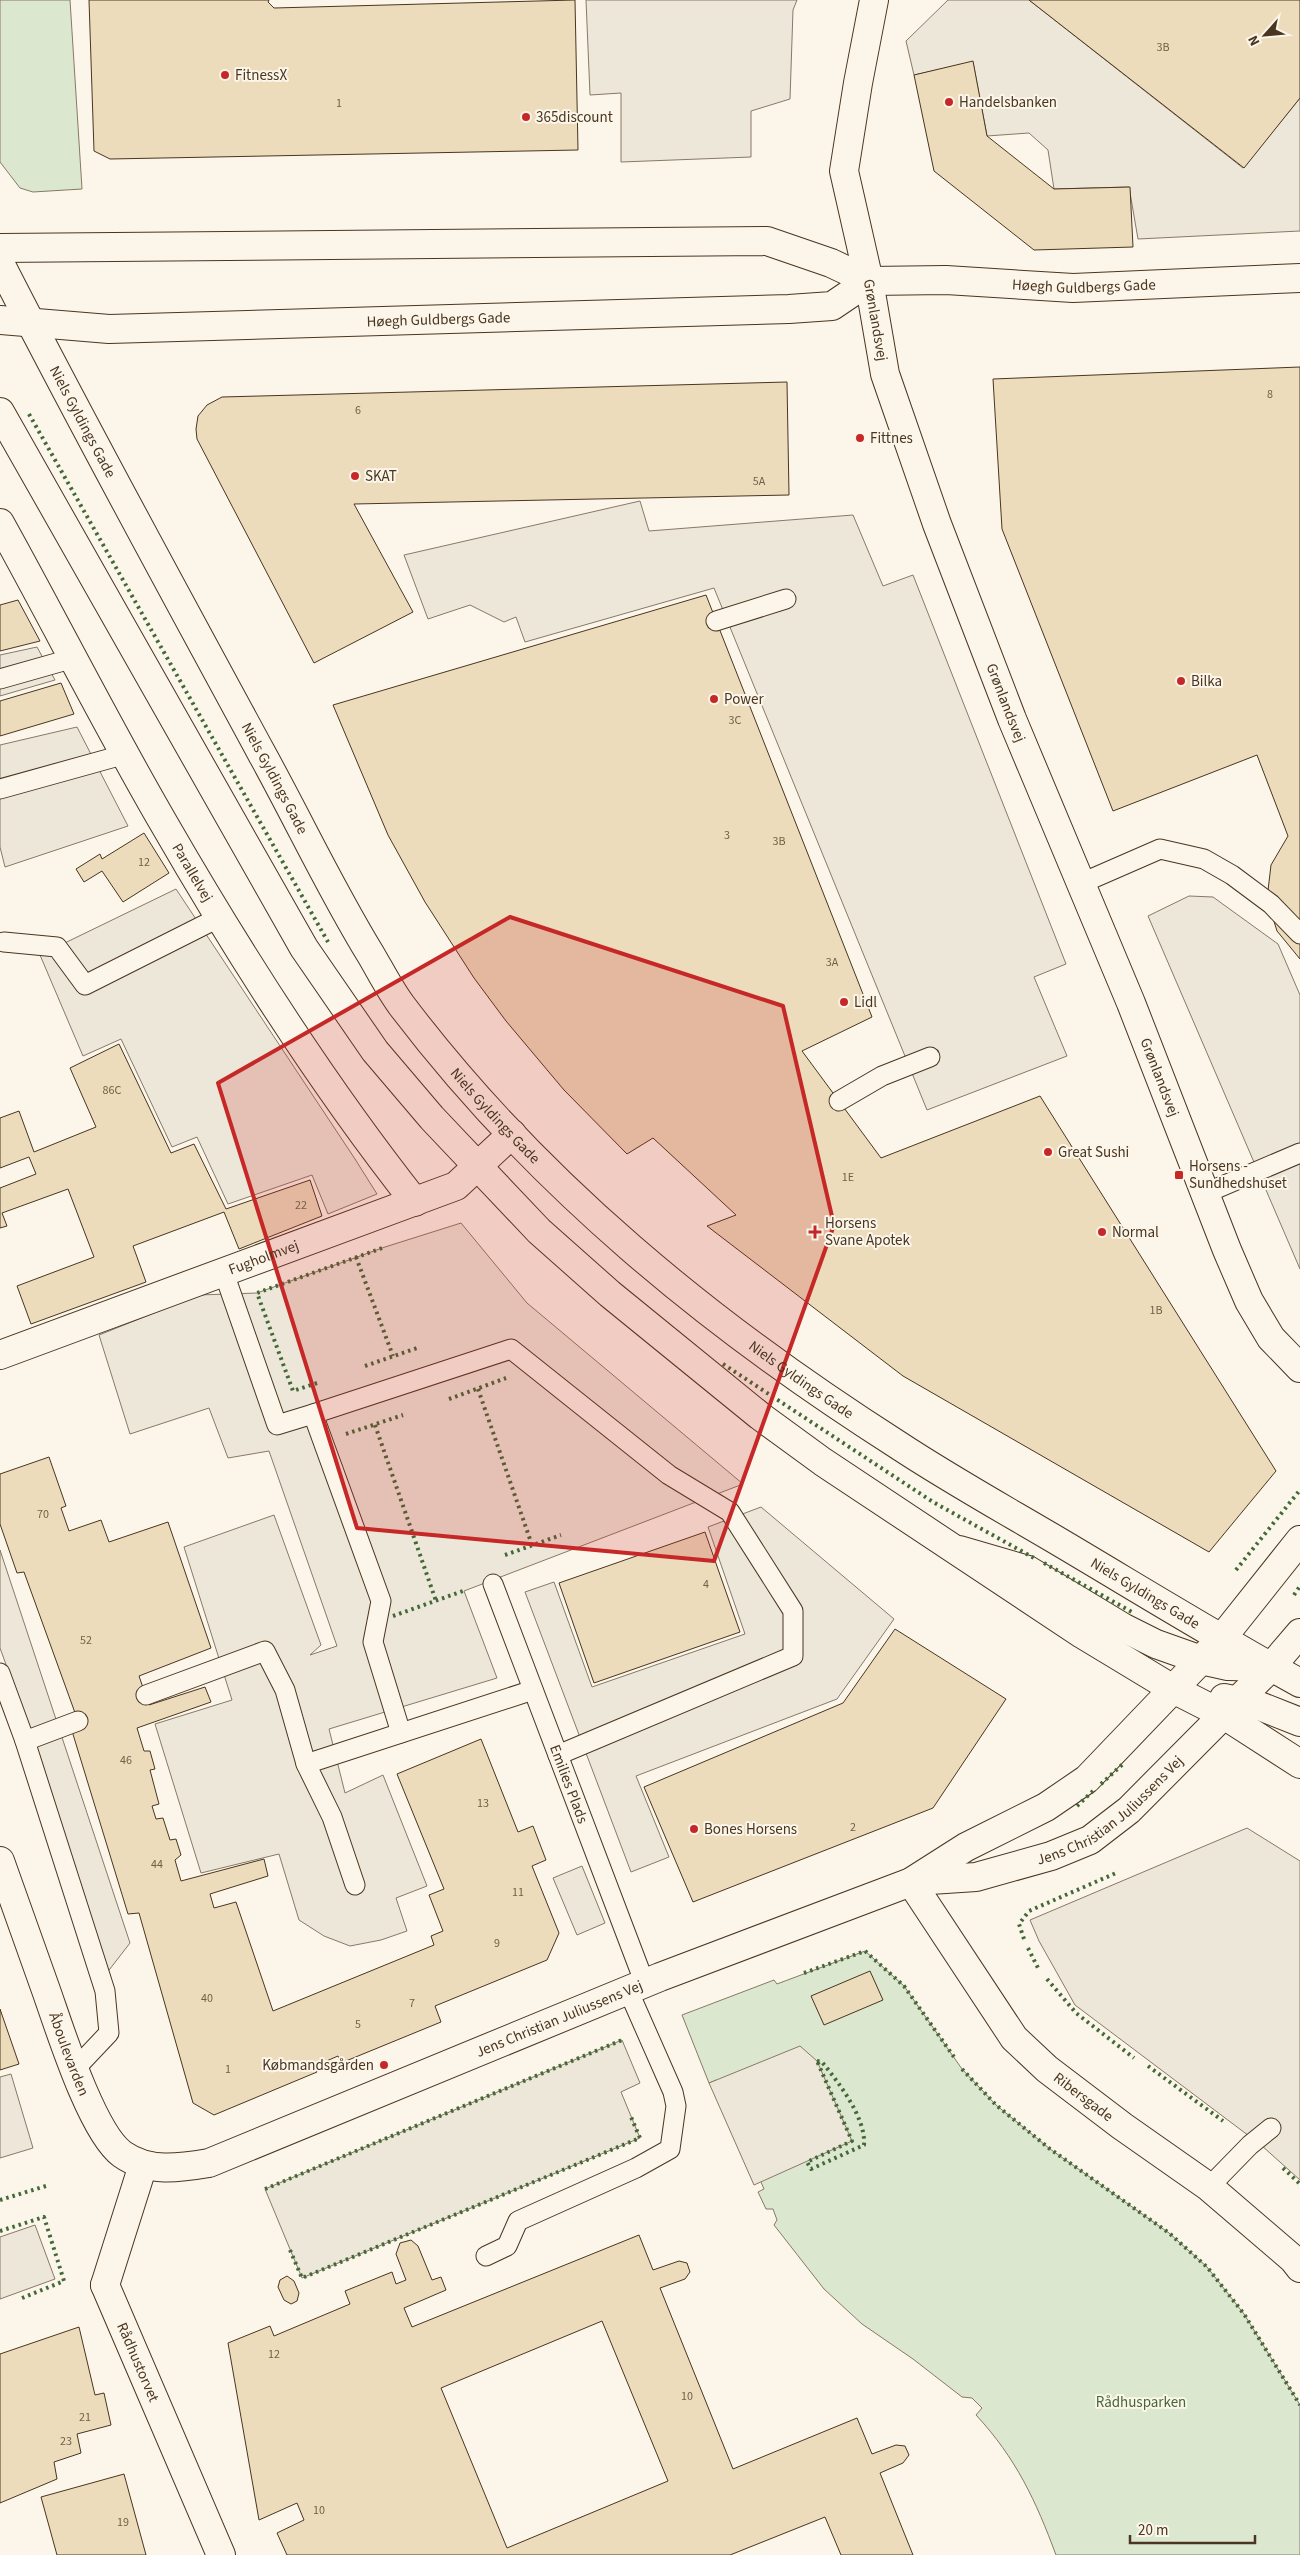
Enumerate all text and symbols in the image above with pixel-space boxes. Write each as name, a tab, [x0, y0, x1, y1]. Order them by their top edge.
north arrow	[1240, 10, 1290, 60]
text: N	[1243, 32, 1265, 49]
house number: 3B	[1156, 39, 1170, 56]
place label: FitnessX	[235, 65, 287, 86]
marker: FitnessX	[219, 69, 231, 81]
place label: Handelsbanken	[959, 92, 1057, 113]
house number: 1	[336, 95, 342, 112]
marker: Handelsbanken	[943, 96, 955, 108]
place label: 365discount	[536, 107, 613, 128]
marker: 365discount	[520, 111, 532, 123]
street label: Høegh Guldbergs Gade	[1012, 274, 1156, 299]
street label: Grønlandsvej	[858, 277, 893, 363]
street label: Høegh Guldbergs Gade	[366, 307, 511, 332]
street label: Niels Gyldings Gade	[44, 362, 121, 481]
house number: 8	[1267, 386, 1273, 403]
house number: 6	[355, 402, 361, 419]
place label: Fittnes	[870, 428, 913, 449]
marker: Fittnes	[854, 432, 866, 444]
place label: SKAT	[365, 466, 397, 487]
marker: SKAT	[349, 470, 361, 482]
house number: 5A	[753, 473, 766, 490]
street label: Grønlandsvej	[981, 660, 1031, 745]
place label: Bilka	[1191, 671, 1222, 692]
marker: Bilka	[1175, 675, 1187, 687]
place label: Power	[724, 689, 764, 710]
marker: Power	[708, 693, 720, 705]
house number: 3C	[729, 712, 742, 729]
street label: Niels Gyldings Gade	[236, 719, 313, 838]
house number: 3	[724, 827, 730, 844]
house number: 3B	[772, 833, 786, 850]
street label: Parallelvej	[167, 839, 218, 906]
house number: 12	[138, 854, 150, 871]
house number: 3A	[826, 954, 839, 971]
place label: Lidl	[854, 992, 877, 1013]
marker: Lidl	[838, 996, 850, 1008]
street label: Grønlandsvej	[1135, 1035, 1185, 1120]
street label: Niels Gyldings Gade	[445, 1063, 545, 1168]
house number: 86C	[103, 1082, 122, 1099]
place label: Great Sushi	[1058, 1142, 1129, 1163]
marker: Great Sushi	[1042, 1146, 1054, 1158]
place label: Horsens - Sundhedshuset	[1189, 1156, 1287, 1194]
house number: 1E	[842, 1169, 854, 1186]
marker: Horsens - Sundhedshuset	[1173, 1169, 1185, 1181]
house number: 22	[295, 1197, 307, 1214]
place label: Horsens Svane Apotek	[825, 1213, 911, 1251]
place label: Normal	[1112, 1222, 1159, 1243]
marker: Horsens Svane Apotek	[809, 1226, 821, 1238]
marker: Normal	[1096, 1226, 1108, 1238]
street label: Fugholmvej	[225, 1235, 302, 1280]
house number: 1B	[1149, 1302, 1163, 1319]
street label: Niels Gyldings Gade	[744, 1335, 858, 1424]
house number: 70	[37, 1506, 49, 1523]
street label: Niels Gyldings Gade	[1087, 1552, 1204, 1634]
house number: 4	[703, 1576, 709, 1593]
house number: 52	[80, 1632, 92, 1649]
street label: Emilies Plads	[544, 1742, 594, 1827]
street label: Jens Christian Juliussens Vej	[1034, 1751, 1188, 1870]
house number: 46	[120, 1752, 132, 1769]
house number: 13	[477, 1795, 489, 1812]
place label: Bones Horsens	[704, 1819, 797, 1840]
house number: 2	[850, 1819, 856, 1836]
marker: Bones Horsens	[688, 1823, 700, 1835]
house number: 44	[151, 1856, 163, 1873]
house number: 11	[512, 1884, 524, 1901]
house number: 9	[494, 1935, 500, 1952]
street label: Jens Christian Juliussens Vej	[472, 1975, 646, 2062]
house number: 40	[201, 1990, 213, 2007]
house number: 7	[409, 1995, 415, 2012]
street label: Åboulevarden	[44, 2009, 94, 2099]
house number: 5	[355, 2016, 361, 2033]
place label: Købmandsgården	[262, 2055, 374, 2076]
marker: Købmandsgården	[378, 2059, 390, 2071]
house number: 1	[225, 2061, 231, 2078]
street label: Ribersgade	[1049, 2067, 1118, 2126]
street label: Rådhustorvet	[112, 2319, 165, 2405]
house number: 12	[268, 2346, 280, 2363]
house number: 10	[681, 2388, 693, 2405]
park label: Rådhusparken	[1096, 2392, 1186, 2413]
house number: 21	[79, 2409, 91, 2426]
house number: 23	[60, 2433, 72, 2450]
house number: 10	[313, 2502, 325, 2519]
scale bar	[1130, 2512, 1255, 2544]
house number: 19	[117, 2514, 129, 2531]
text: 20 m	[1138, 2520, 1168, 2541]

